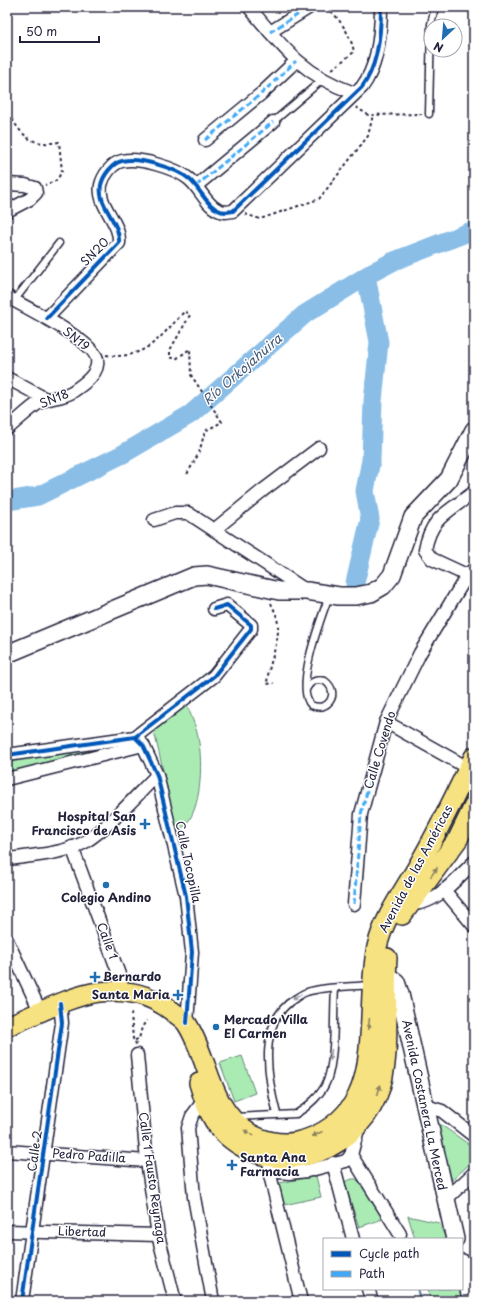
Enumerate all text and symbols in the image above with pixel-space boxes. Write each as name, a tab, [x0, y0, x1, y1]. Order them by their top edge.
scale bar	[20, 18, 99, 44]
north arrow	[423, 18, 463, 58]
text: 50 m	[26, 22, 57, 40]
text: N	[430, 38, 446, 57]
street label: SN20	[76, 233, 113, 270]
street label: SN19	[59, 322, 94, 355]
water label: Río Orkojahuira	[198, 328, 286, 409]
street label: SN18	[36, 384, 71, 412]
street label: Calle Covendo	[359, 708, 400, 791]
street label: Avenida de las Américas	[374, 801, 457, 935]
place label: Hospital San Francisco de Asis	[31, 807, 136, 839]
marker: Hospital San Francisco de Asis	[139, 818, 151, 830]
street label: Calle Tocopilla	[171, 819, 207, 905]
one-way arrow	[430, 867, 438, 877]
marker: Colegio Andino	[101, 880, 111, 890]
place label: Colegio Andino	[61, 888, 151, 906]
street label: Calle 1	[93, 920, 123, 962]
place label: Bernardo	[103, 967, 161, 985]
marker: Bernardo	[90, 972, 100, 982]
place label: Santa Maria	[92, 985, 171, 1003]
marker: Santa Maria	[173, 990, 183, 1000]
one-way arrow	[292, 993, 302, 1001]
place label: Mercado Villa El Carmen	[224, 1010, 308, 1042]
one-way arrow	[366, 1018, 373, 1030]
street label: Avenida Costanera La Merced	[398, 1018, 452, 1192]
marker: Mercado Villa El Carmen	[211, 1022, 221, 1032]
one-way arrow	[328, 1049, 335, 1061]
one-way arrow	[376, 1084, 382, 1096]
street label: Calle 1 Fausto Reynaga	[135, 1111, 171, 1245]
street label: Calle 2	[22, 1129, 46, 1172]
one-way arrow	[243, 1130, 255, 1137]
one-way arrow	[312, 1131, 323, 1137]
street label: Pedro Padilla	[52, 1143, 127, 1167]
place label: Santa Ana Farmacia	[240, 1148, 306, 1180]
marker: Santa Ana Farmacia	[227, 1160, 237, 1170]
street label: Libertad	[58, 1221, 106, 1241]
legend	[323, 1238, 463, 1290]
text: Cycle path	[359, 1244, 420, 1262]
text: Path	[359, 1264, 385, 1282]

